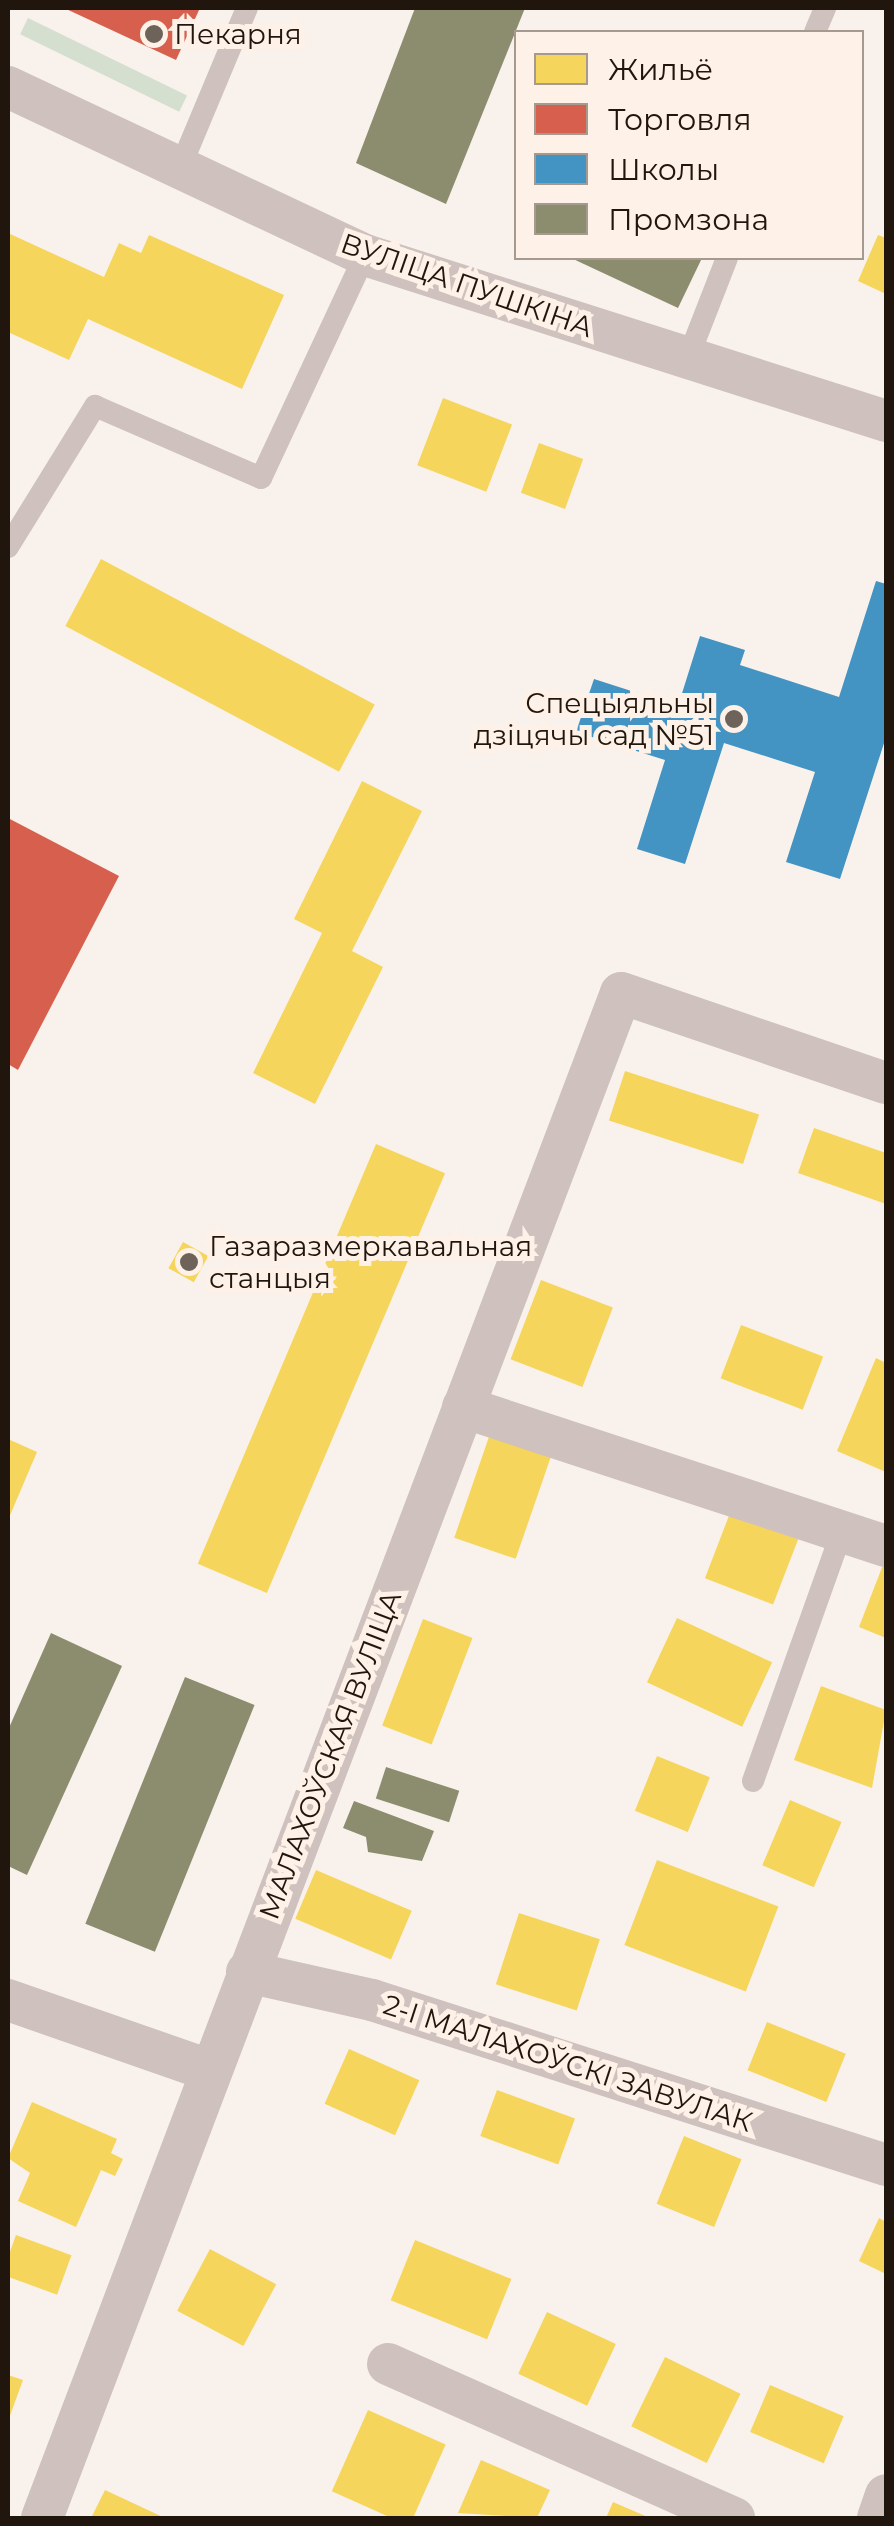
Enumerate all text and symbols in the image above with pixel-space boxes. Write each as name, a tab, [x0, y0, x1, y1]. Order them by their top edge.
place label: Пекарня	[174, 17, 302, 51]
marker: Пекарня	[143, 23, 165, 45]
legend	[514, 30, 864, 260]
text: Жильё	[608, 51, 713, 88]
text: Торговля	[608, 101, 752, 138]
text: Школы	[608, 151, 719, 188]
text: Промзона	[608, 201, 769, 238]
street label: ВУЛІЦА ПУШКІНА	[337, 226, 597, 344]
place label: Спецыяльны дзіцячы сад №51	[474, 686, 714, 752]
marker: Спецыяльны дзіцячы сад №51	[723, 708, 745, 730]
place label: Газаразмеркавальная станцыя	[209, 1229, 532, 1295]
marker: Газаразмеркавальная станцыя	[178, 1251, 200, 1273]
street label: МАЛАХОЎСКАЯ ВУЛІЦА	[252, 1586, 408, 1924]
street label: 2-І МАЛАХОЎСКІ ЗАВУЛАК	[379, 1987, 757, 2139]

